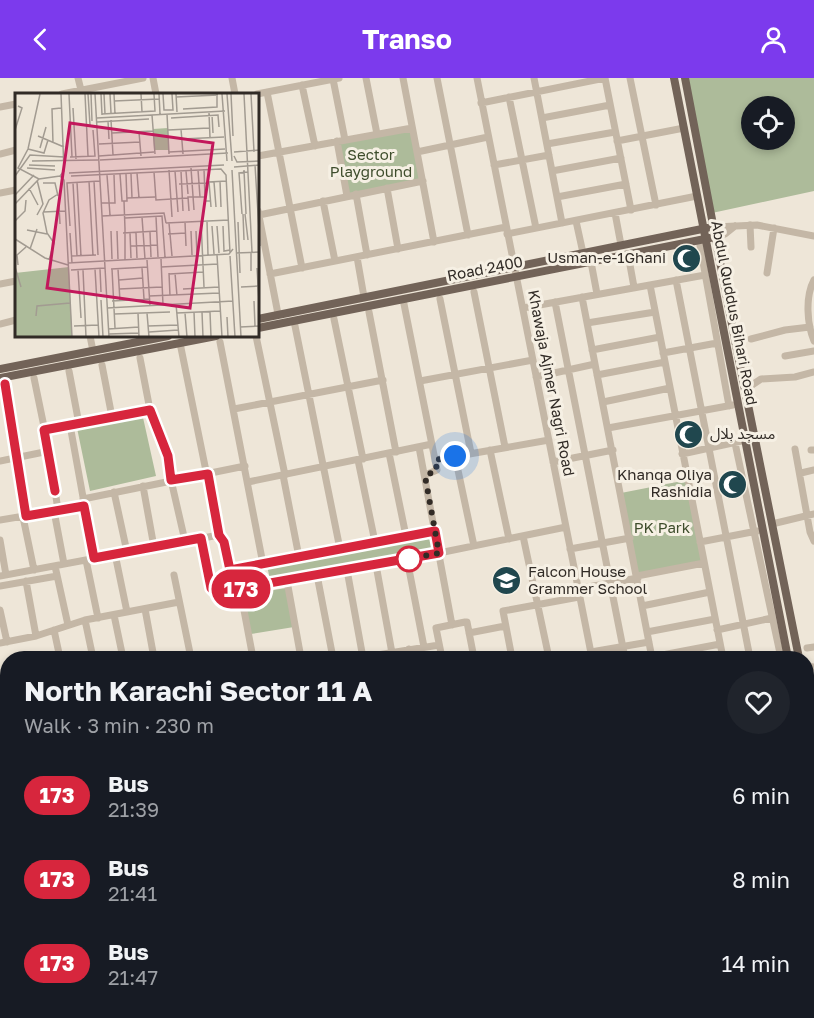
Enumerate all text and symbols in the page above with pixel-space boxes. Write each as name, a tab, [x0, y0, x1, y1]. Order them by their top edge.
icon: back	[24, 23, 57, 56]
text: Transo	[362, 23, 452, 55]
icon: person	[757, 23, 790, 56]
inset map	[15, 93, 260, 338]
map controls	[741, 96, 795, 150]
button: locate	[741, 96, 795, 150]
park label: Sector Playground	[330, 145, 412, 180]
street label: Abdul Quddus Bihari Road	[708, 219, 762, 407]
mosque icon: Usman-e-1Ghani	[671, 242, 703, 274]
place label: Usman-e-1Ghani	[547, 248, 666, 266]
street label: Road 2400	[445, 252, 524, 284]
street label: Khawaja Ajmer Nagri Road	[525, 288, 579, 478]
mosque icon: مسجد بلال	[673, 418, 705, 450]
place label: مسجد بلال	[710, 424, 775, 443]
your location	[440, 441, 470, 471]
place label: Khanqa Oliya Rashidia	[617, 465, 712, 500]
mosque icon: Khanqa Oliya Rashidia	[717, 468, 749, 500]
park label: PK Park	[634, 518, 691, 536]
unlabelled marker	[396, 546, 422, 572]
place label: Falcon House Grammer School	[528, 562, 648, 597]
school or university icon: Falcon House Grammer School	[491, 565, 523, 597]
line badge: 173	[206, 570, 276, 608]
text: 173	[223, 576, 259, 602]
button: heart	[727, 671, 790, 734]
text: North Karachi Sector 11 A	[24, 674, 372, 707]
text: Walk · 3 min · 230 m	[24, 713, 214, 737]
text: Bus	[108, 770, 149, 797]
text: 173	[39, 782, 75, 808]
text: 6 min	[732, 782, 790, 809]
text: 21:39	[108, 797, 159, 821]
text: Bus	[108, 854, 149, 881]
text: 173	[39, 866, 75, 892]
text: 8 min	[732, 866, 790, 893]
text: 21:41	[108, 881, 157, 905]
text: Bus	[108, 938, 149, 965]
text: 173	[39, 950, 75, 976]
text: 14 min	[722, 950, 790, 977]
text: 21:47	[108, 965, 158, 989]

